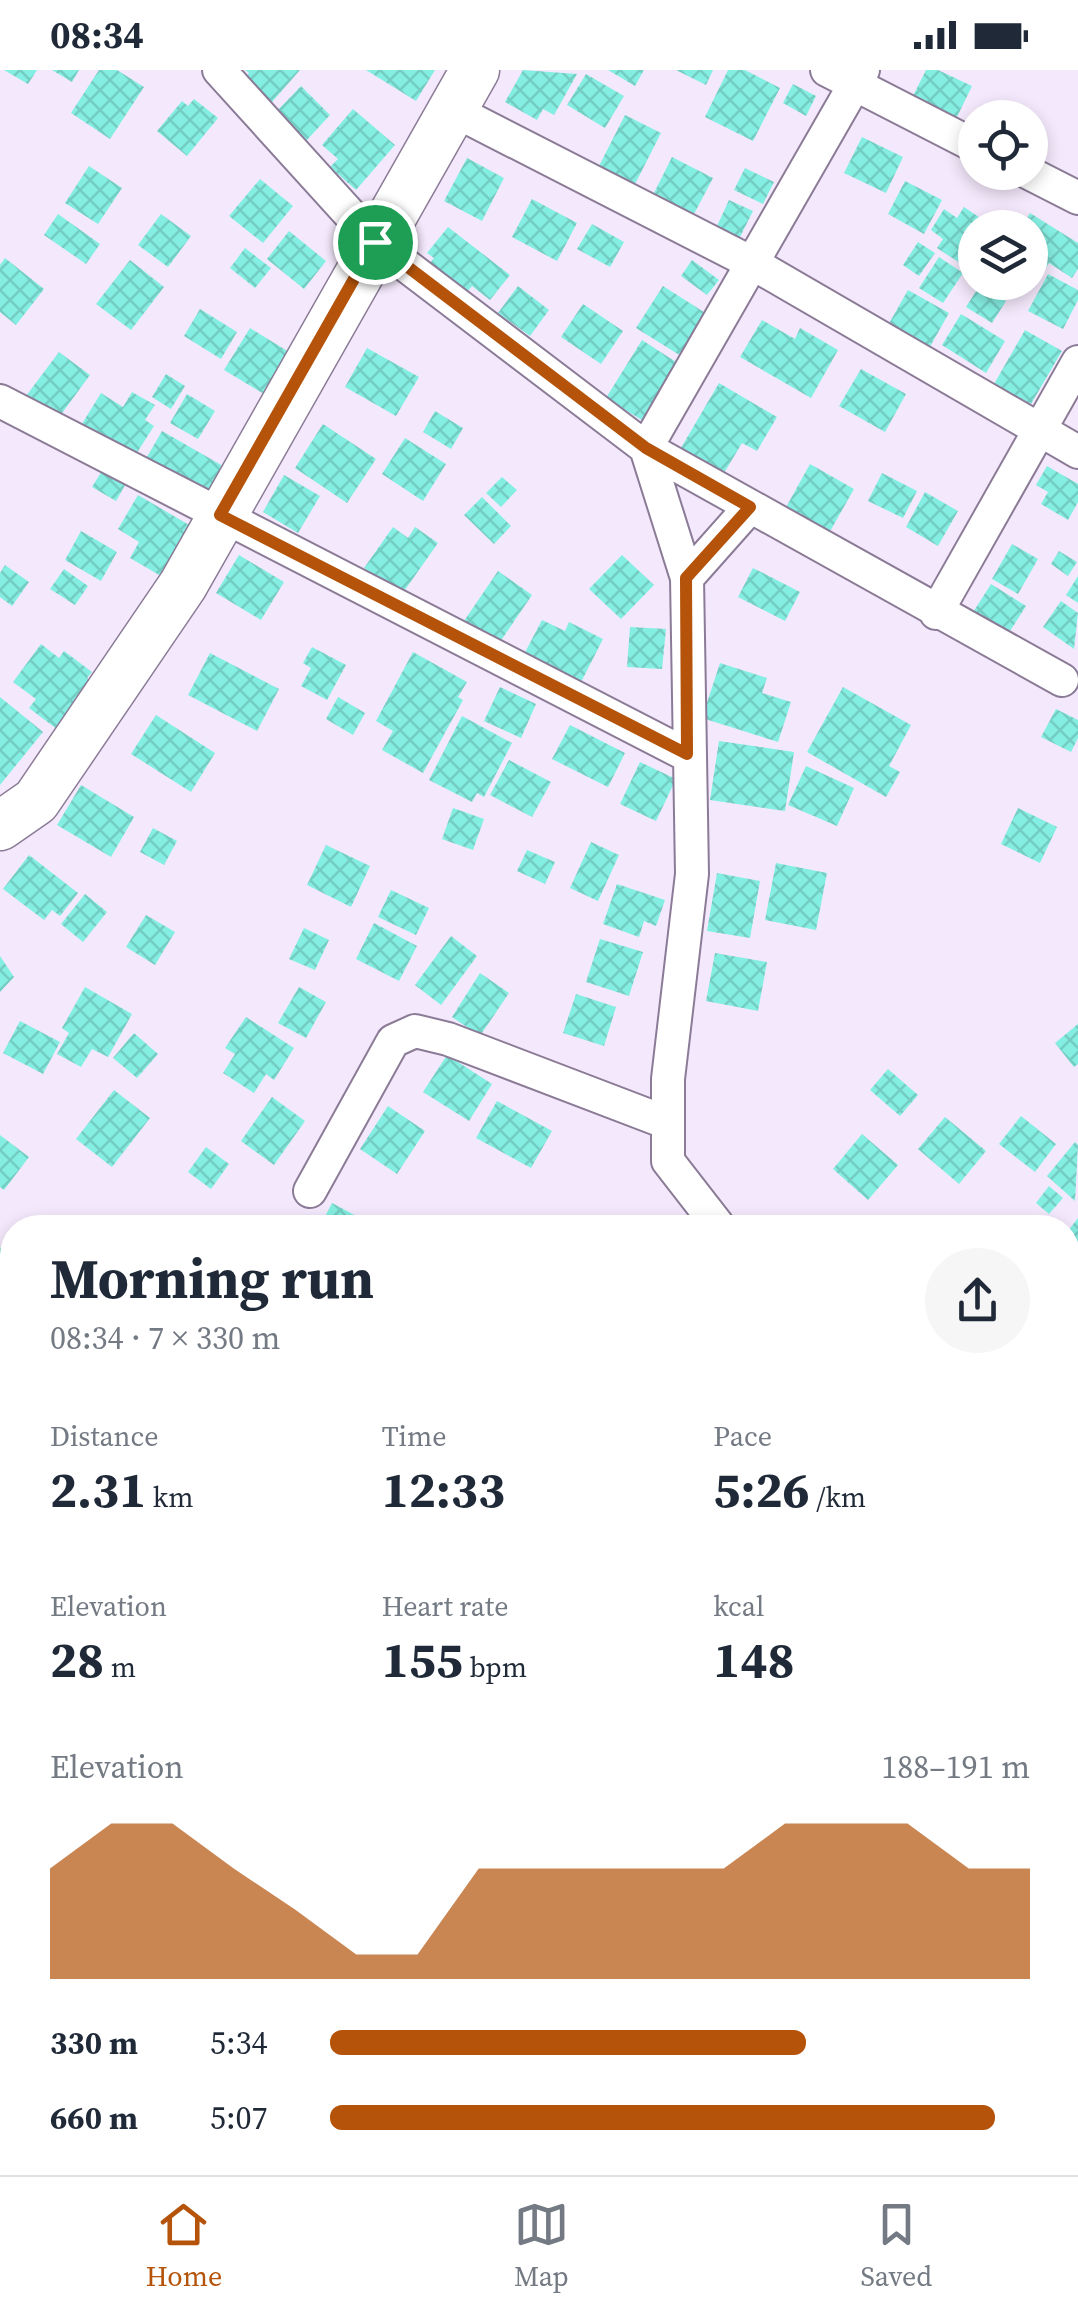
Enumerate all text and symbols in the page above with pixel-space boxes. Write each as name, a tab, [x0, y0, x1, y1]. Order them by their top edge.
text: 08:34	[50, 9, 144, 61]
map controls	[958, 100, 1048, 300]
button: locate	[958, 100, 1048, 190]
pin	[333, 200, 418, 285]
button: layers	[958, 210, 1048, 300]
icon: arrive	[348, 215, 403, 270]
text: Morning run	[50, 1241, 374, 1316]
button: share	[925, 1248, 1030, 1353]
text: 08:34 · 7 × 330 m	[50, 1316, 280, 1360]
text: Distance	[50, 1417, 159, 1455]
text: Time	[382, 1417, 446, 1455]
text: Pace	[713, 1417, 772, 1455]
text: 2.31	[50, 1455, 146, 1524]
text: 12:33	[382, 1455, 505, 1524]
text: 5:26	[713, 1455, 810, 1524]
text: km	[146, 1478, 193, 1516]
text: /km	[810, 1478, 866, 1516]
text: Elevation	[50, 1587, 167, 1625]
text: Heart rate	[382, 1587, 508, 1625]
text: kcal	[713, 1587, 764, 1625]
text: 28	[50, 1625, 104, 1694]
text: 155	[382, 1625, 463, 1694]
text: 148	[713, 1625, 795, 1694]
text: m	[104, 1648, 136, 1686]
text: bpm	[463, 1648, 527, 1686]
text: Elevation	[50, 1745, 184, 1789]
text: 188–191 m	[881, 1745, 1030, 1789]
text: 330 m	[50, 2021, 138, 2065]
text: 5:34	[210, 2021, 268, 2065]
text: 660 m	[50, 2096, 138, 2140]
text: 5:07	[210, 2096, 268, 2140]
tab: Home	[146, 2197, 222, 2295]
tab: Map	[514, 2197, 569, 2295]
tab: Saved	[860, 2197, 932, 2295]

